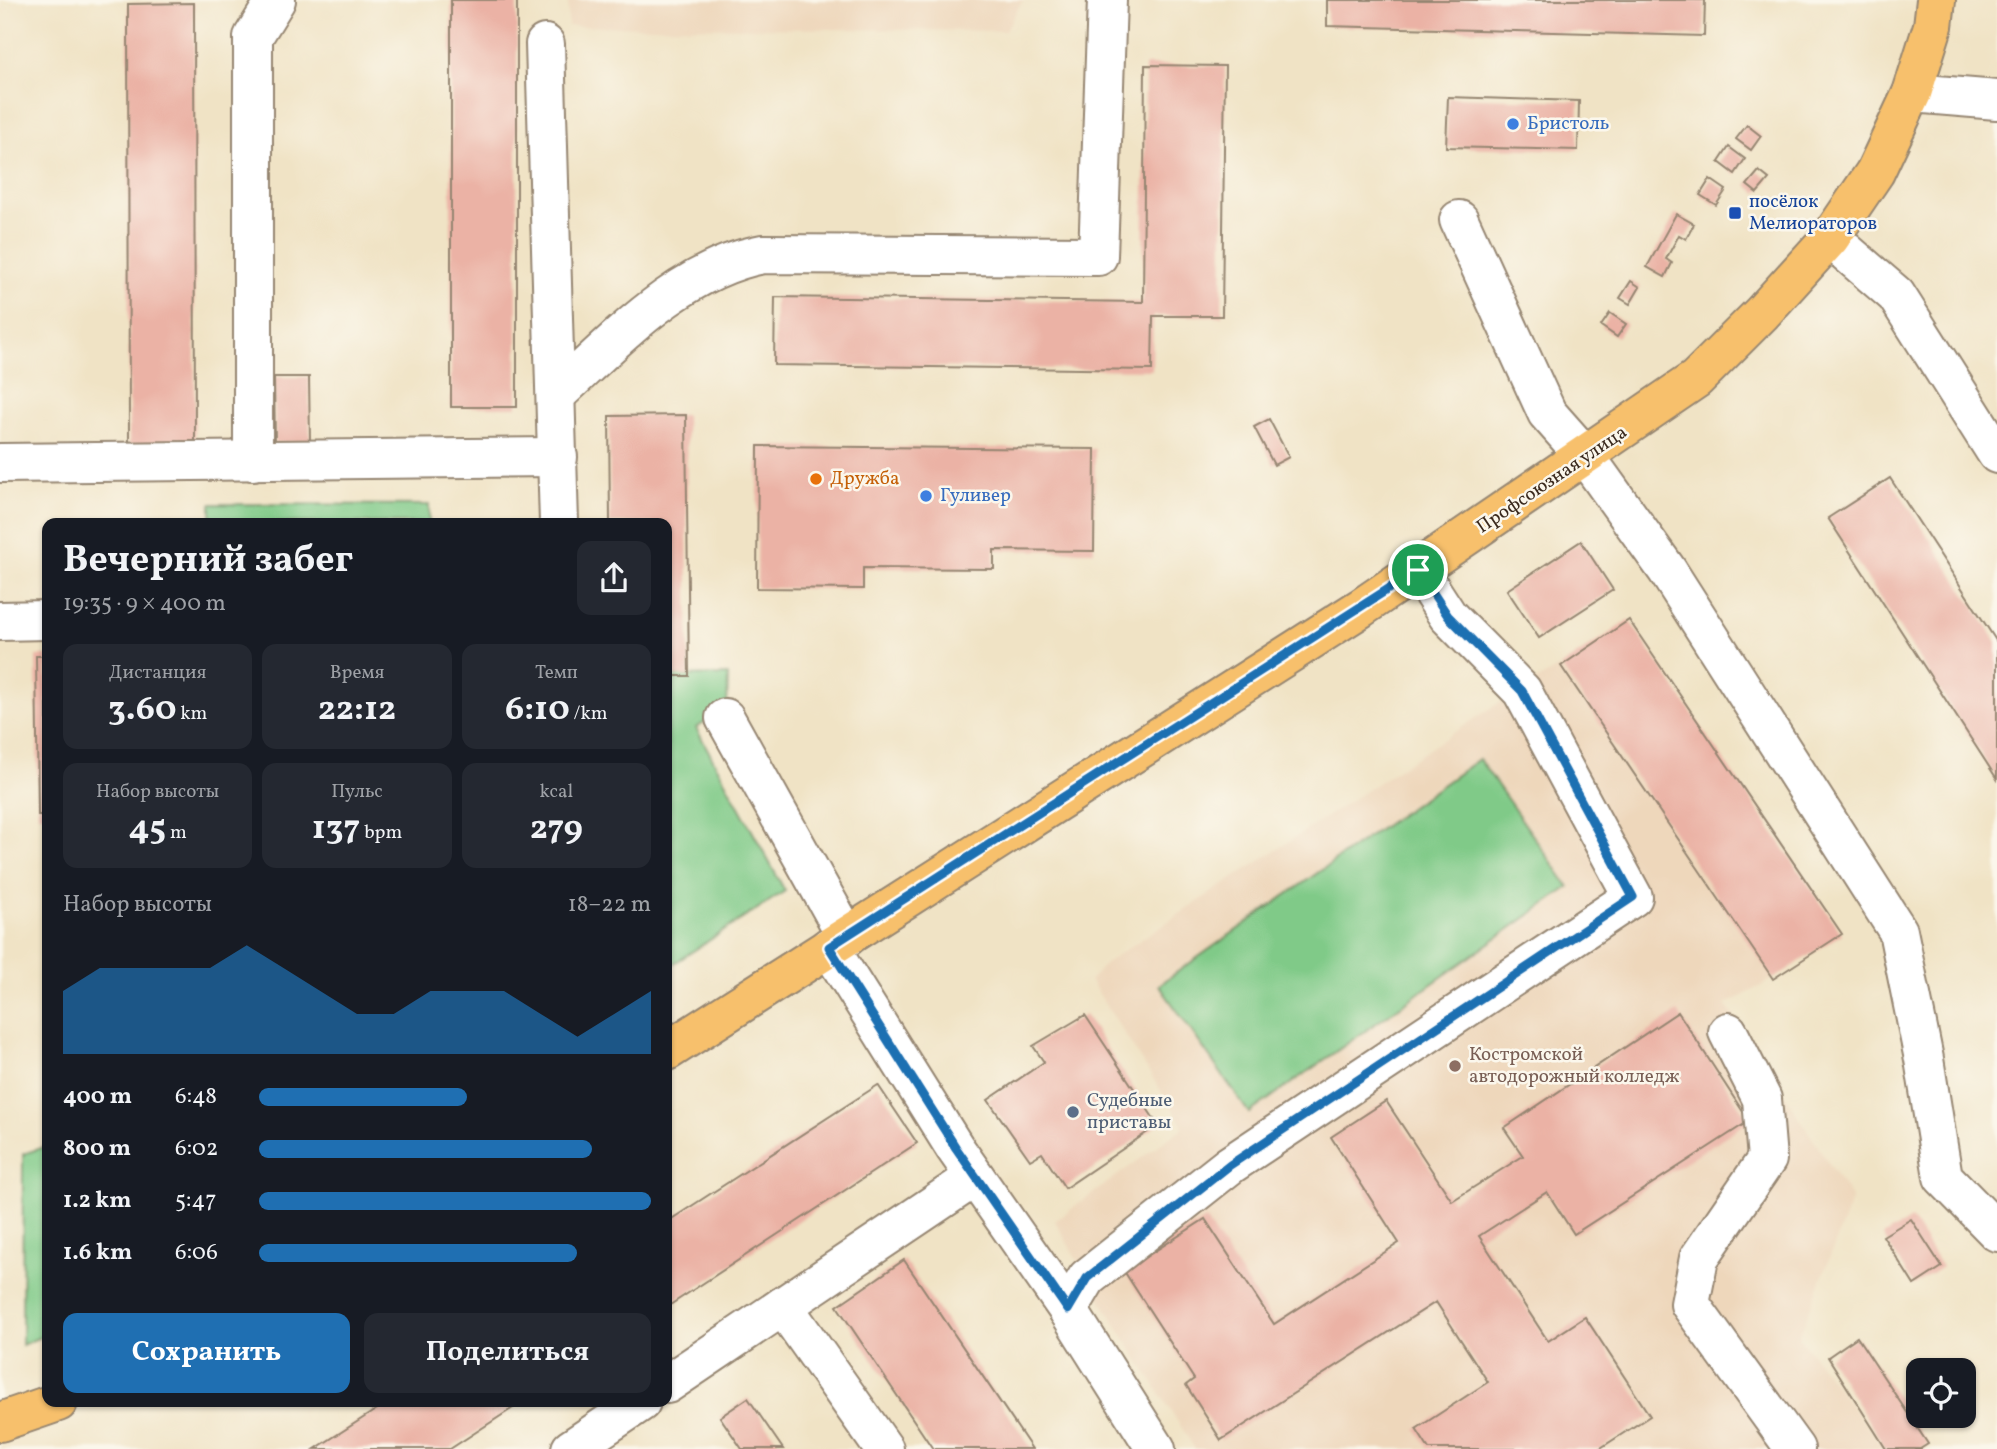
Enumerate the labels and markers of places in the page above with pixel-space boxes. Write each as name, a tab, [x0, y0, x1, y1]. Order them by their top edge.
place label: Бристоль	[1527, 111, 1609, 137]
marker: Бристоль	[1505, 116, 1521, 132]
place label: посёлок Мелиораторов	[1749, 189, 1877, 237]
marker: посёлок Мелиораторов	[1727, 205, 1743, 221]
place label: Дружба	[830, 466, 899, 492]
marker: Дружба	[808, 471, 824, 487]
place label: Гуливер	[940, 483, 1011, 509]
marker: Гуливер	[918, 488, 934, 504]
pin	[1388, 540, 1448, 600]
place label: Костромской автодорожный колледж	[1469, 1042, 1680, 1090]
marker: Костромской автодорожный колледж	[1447, 1058, 1463, 1074]
place label: Судебные приставы	[1087, 1088, 1172, 1136]
marker: Судебные приставы	[1065, 1104, 1081, 1120]

